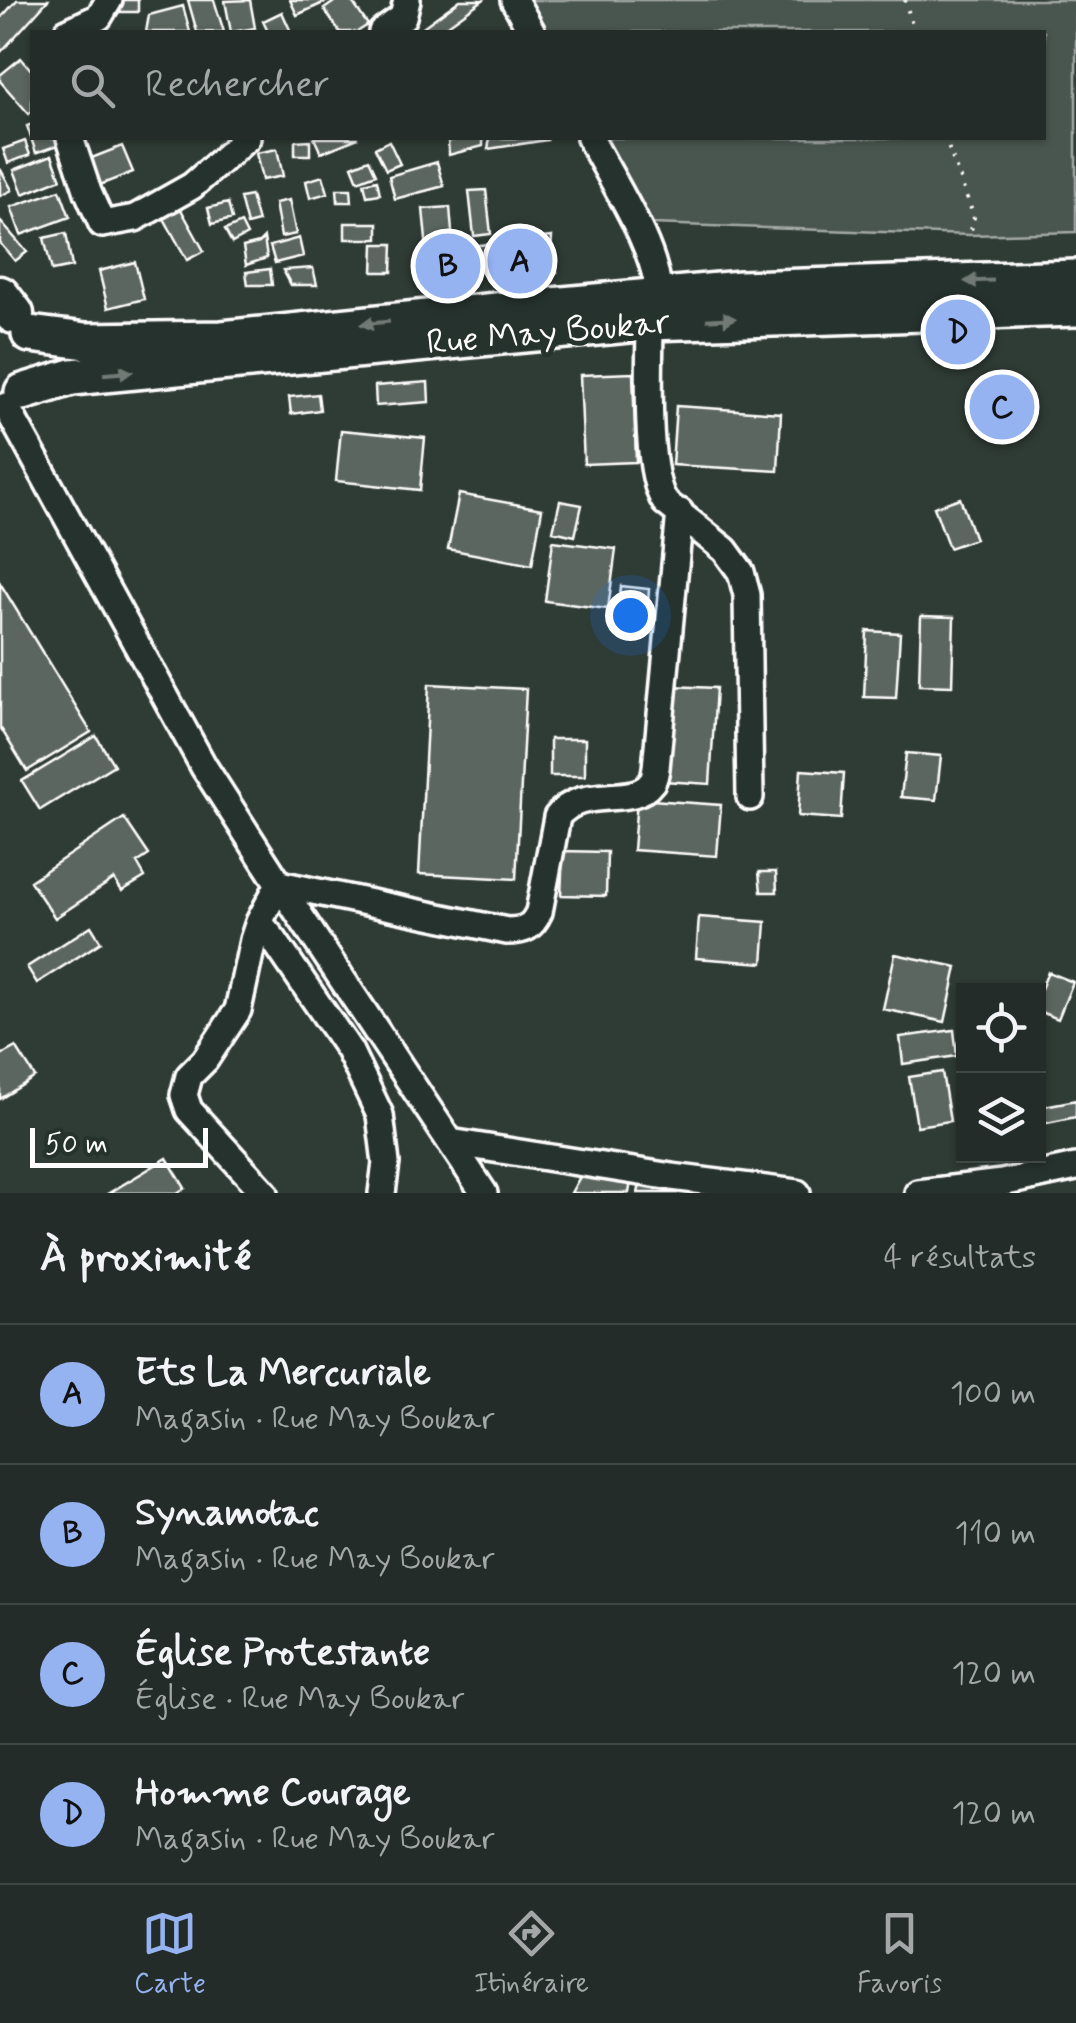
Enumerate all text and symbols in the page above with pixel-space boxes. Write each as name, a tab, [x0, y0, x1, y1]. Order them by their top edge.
search box	[30, 30, 1046, 140]
icon: search	[65, 58, 120, 113]
text: Rechercher	[145, 61, 330, 110]
pin: A	[488, 224, 552, 298]
pin: B	[416, 228, 480, 304]
one-way arrow	[962, 274, 994, 290]
pin: D	[926, 294, 990, 370]
street label: Rue May Boukar	[425, 299, 672, 367]
one-way arrow	[705, 311, 737, 327]
one-way arrow	[359, 316, 391, 332]
one-way arrow	[103, 365, 135, 381]
pin: C	[970, 370, 1034, 444]
your location	[605, 590, 656, 641]
map controls	[956, 983, 1046, 1163]
button: locate	[956, 983, 1046, 1073]
button: layers	[956, 1073, 1046, 1163]
scale bar	[30, 1123, 208, 1168]
text: 50 m	[45, 1127, 108, 1164]
text: À proximité	[40, 1231, 251, 1286]
text: 4 résultats	[883, 1237, 1036, 1279]
text: Ets La Mercuriale	[135, 1349, 431, 1398]
text: A	[62, 1373, 83, 1415]
text: 100 m	[950, 1373, 1036, 1415]
text: Magasin · Rue May Boukar	[135, 1398, 494, 1440]
text: Synamotac	[135, 1489, 319, 1538]
text: B	[62, 1513, 83, 1555]
text: 110 m	[955, 1513, 1036, 1555]
text: Magasin · Rue May Boukar	[135, 1538, 494, 1580]
text: Église Protestante	[135, 1629, 430, 1678]
text: C	[61, 1653, 84, 1695]
text: 120 m	[951, 1653, 1036, 1695]
text: Église · Rue May Boukar	[135, 1678, 464, 1720]
text: Homme Courage	[135, 1769, 411, 1818]
text: D	[61, 1793, 84, 1835]
text: 120 m	[951, 1793, 1036, 1835]
text: Magasin · Rue May Boukar	[135, 1818, 494, 1860]
tab: Carte	[134, 1906, 206, 2003]
tab: Itinéraire	[474, 1906, 589, 2003]
tab: Favoris	[857, 1906, 942, 2003]

